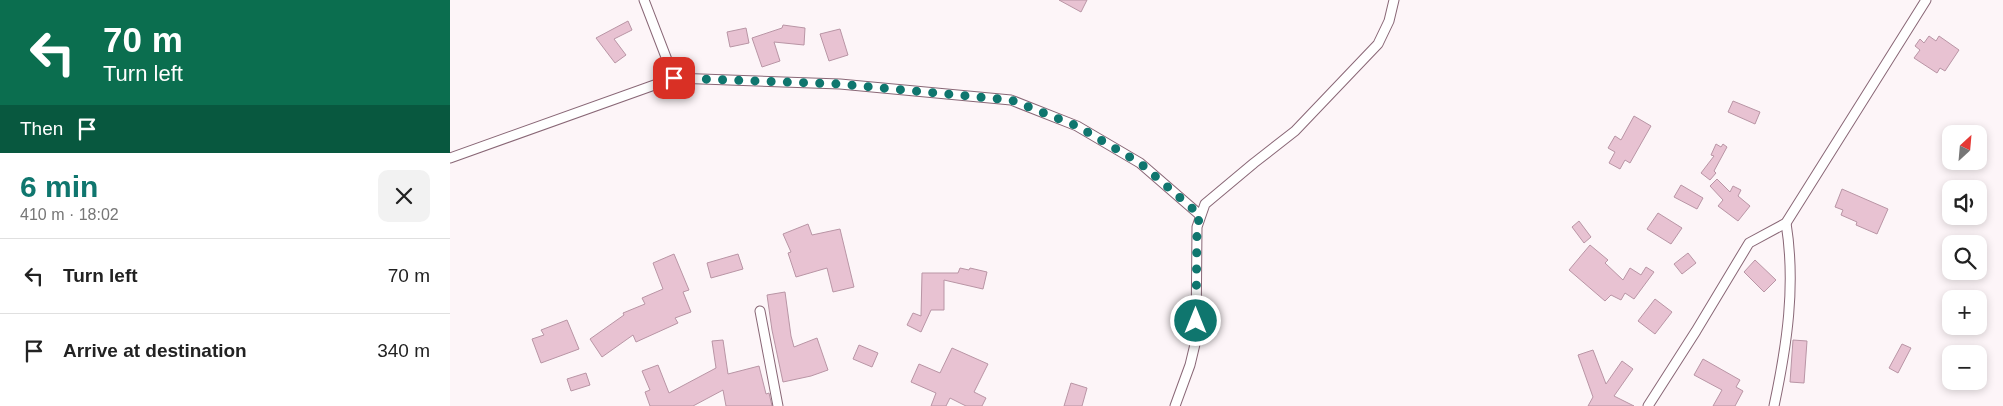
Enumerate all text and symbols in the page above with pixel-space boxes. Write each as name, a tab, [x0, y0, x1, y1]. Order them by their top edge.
icon: left	[20, 20, 85, 85]
text: 70 m	[103, 20, 183, 59]
pin	[653, 57, 695, 99]
text: Turn left	[103, 61, 183, 86]
icon: arrive	[660, 64, 688, 92]
icon: arrive	[73, 115, 101, 143]
text: Then	[20, 118, 63, 139]
north arrow	[1942, 125, 1988, 170]
map controls	[1942, 125, 1987, 390]
text: 6 min	[20, 170, 98, 203]
button: close	[378, 170, 430, 222]
button: sound	[1942, 180, 1987, 225]
text: 410 m · 18:02	[20, 206, 119, 223]
button: search	[1942, 235, 1987, 280]
icon: left	[20, 262, 48, 290]
text: Turn left	[63, 265, 138, 286]
text: 70 m	[388, 265, 430, 286]
button: +	[1942, 290, 1987, 335]
position arrow	[1169, 294, 1221, 346]
icon: arrive	[20, 337, 48, 365]
text: Arrive at destination	[63, 340, 247, 361]
text: 340 m	[377, 340, 430, 361]
button: −	[1942, 345, 1987, 390]

